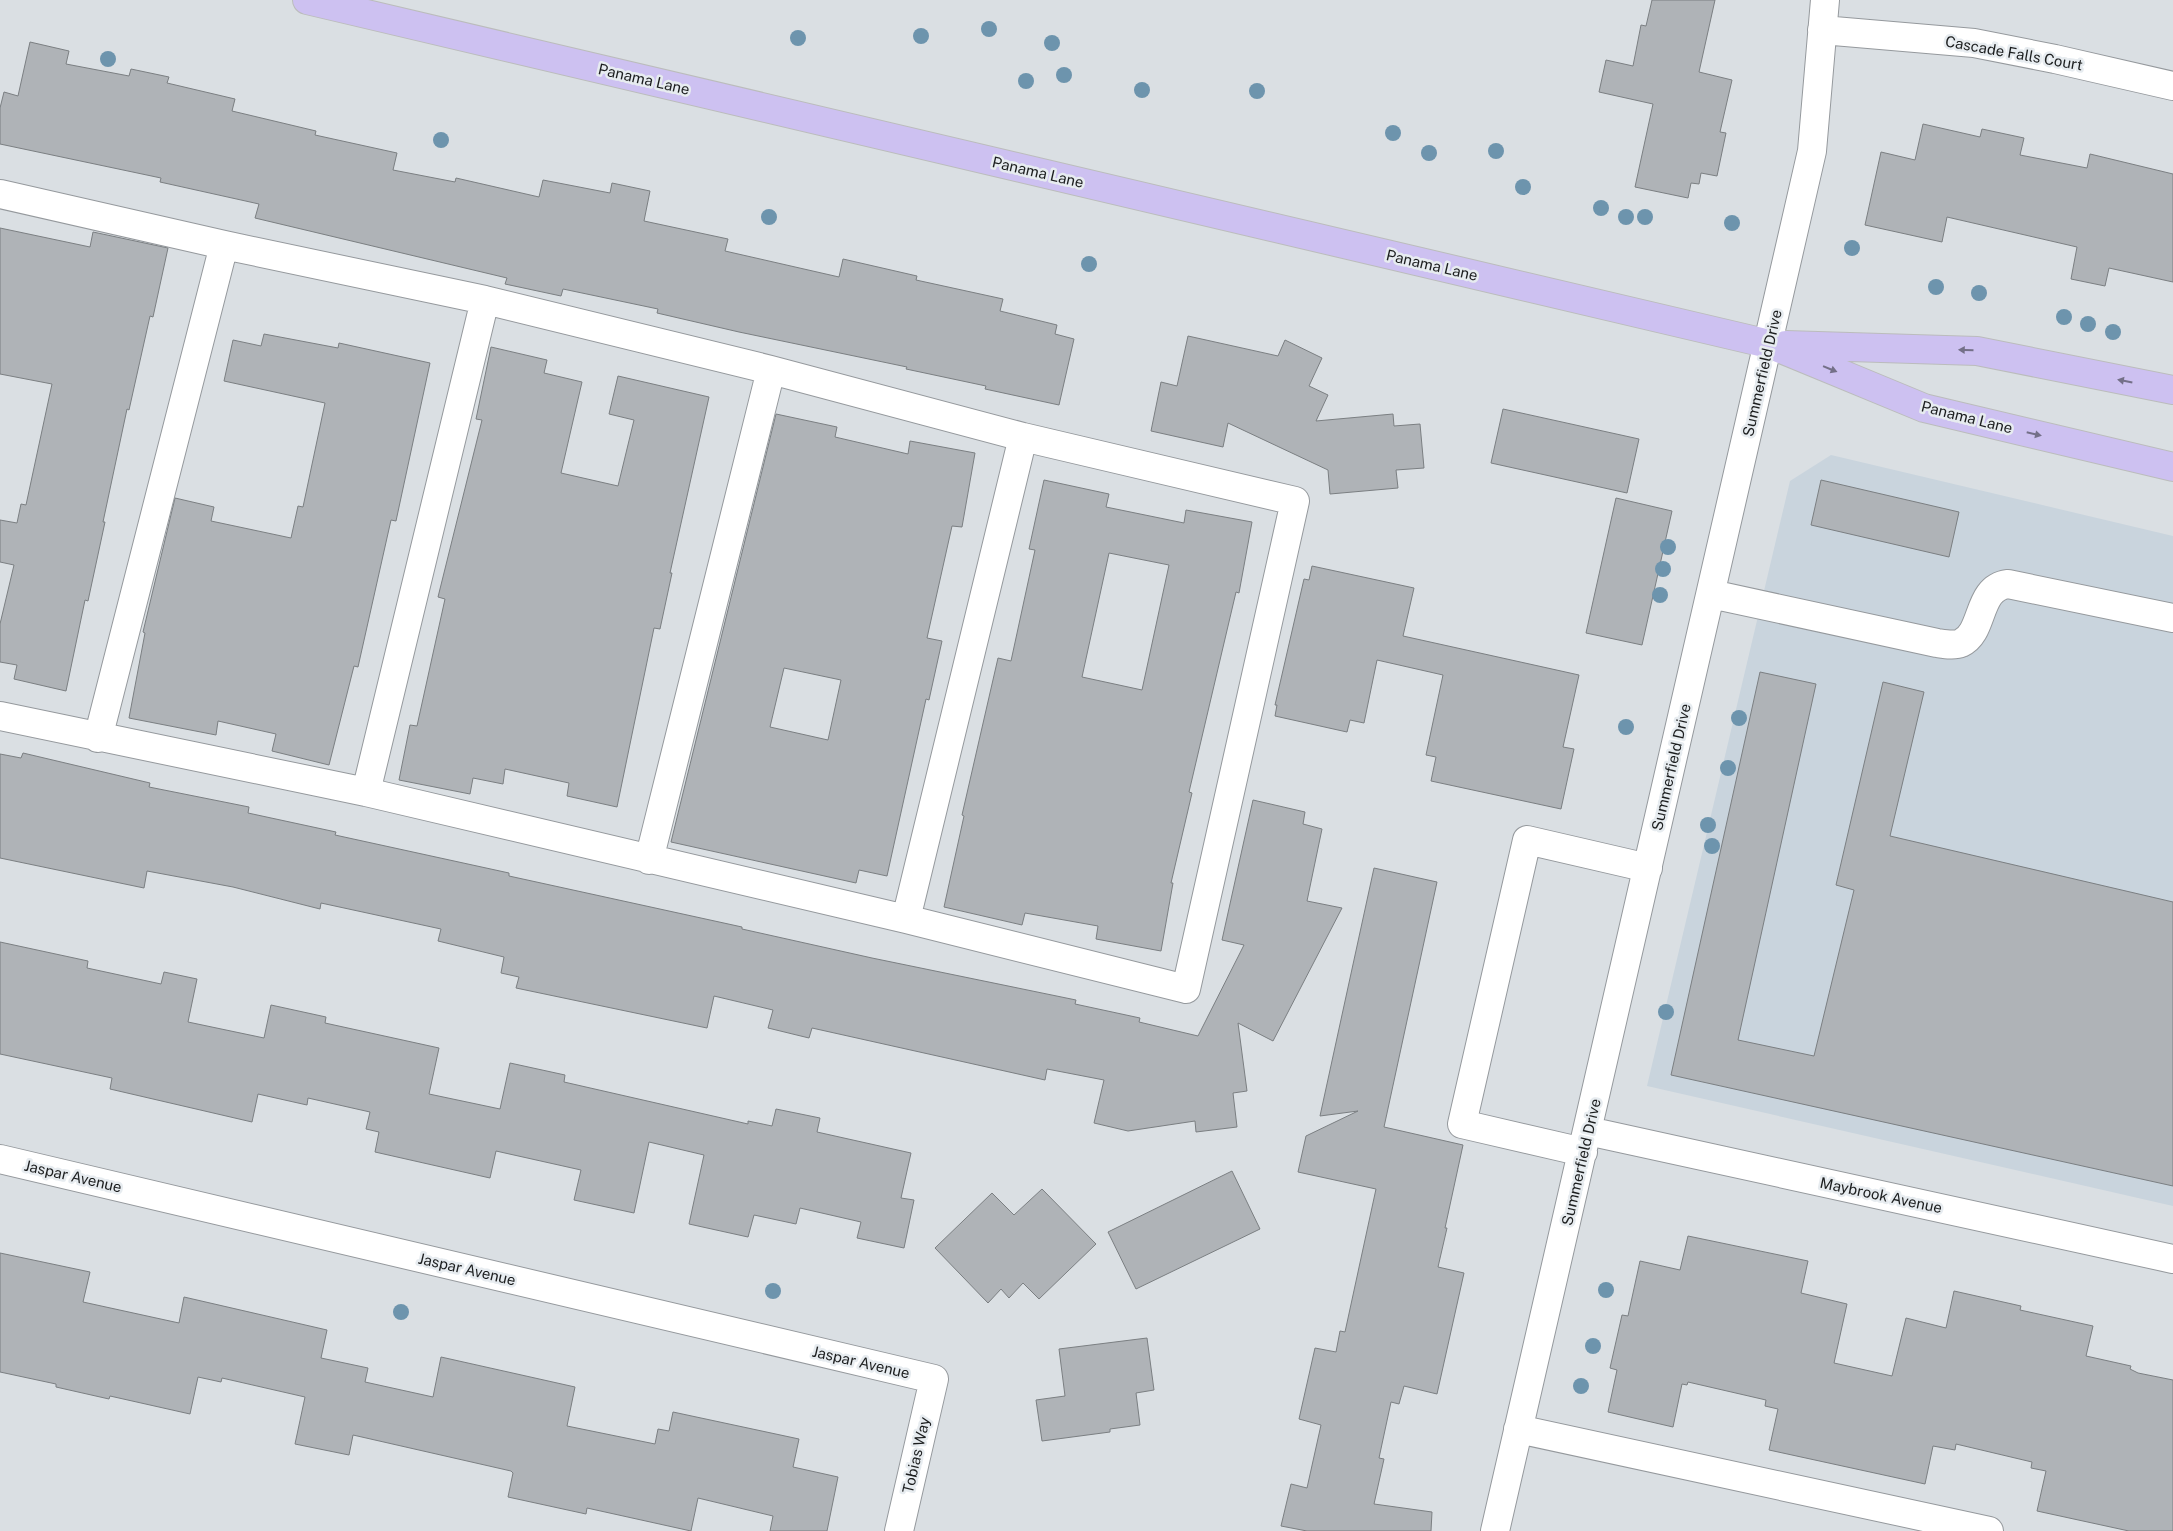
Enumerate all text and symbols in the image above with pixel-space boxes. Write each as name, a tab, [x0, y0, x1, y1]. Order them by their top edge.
street label: Cascade Falls Court	[1944, 33, 2084, 73]
street label: Panama Lane	[597, 60, 691, 98]
street label: Panama Lane	[991, 153, 1085, 191]
street label: Panama Lane	[1385, 246, 1479, 284]
street label: Summerfield Drive	[1739, 308, 1785, 438]
one-way arrow	[1957, 346, 1973, 354]
one-way arrow	[1823, 366, 1837, 374]
one-way arrow	[2118, 377, 2133, 385]
street label: Panama Lane	[1920, 397, 2014, 437]
one-way arrow	[2027, 430, 2042, 438]
street label: Summerfield Drive	[1648, 702, 1694, 832]
street label: Summerfield Drive	[1558, 1097, 1604, 1227]
street label: Jaspar Avenue	[22, 1156, 124, 1196]
street label: Maybrook Avenue	[1818, 1174, 1944, 1216]
street label: Jaspar Avenue	[416, 1249, 518, 1289]
street label: Jaspar Avenue	[810, 1342, 912, 1382]
street label: Tobias Way	[899, 1415, 933, 1495]

